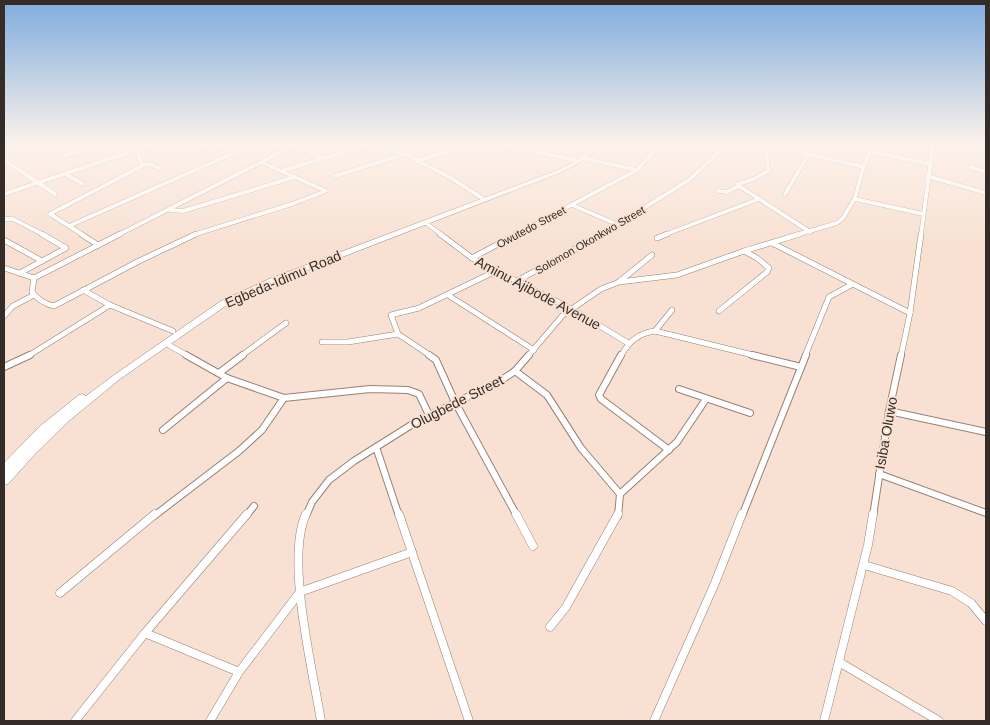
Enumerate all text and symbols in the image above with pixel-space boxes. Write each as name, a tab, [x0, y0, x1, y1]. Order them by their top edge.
street label: Owutedo Street	[494, 204, 568, 250]
street label: Solomon Okonkwo Street	[533, 204, 647, 276]
street label: Egbeda-Idimu Road	[223, 247, 343, 311]
street label: Aminu Ajibode Avenue	[472, 253, 604, 333]
street label: Olugbede Street	[408, 372, 506, 432]
street label: Isiba Oluwo	[872, 395, 900, 470]

